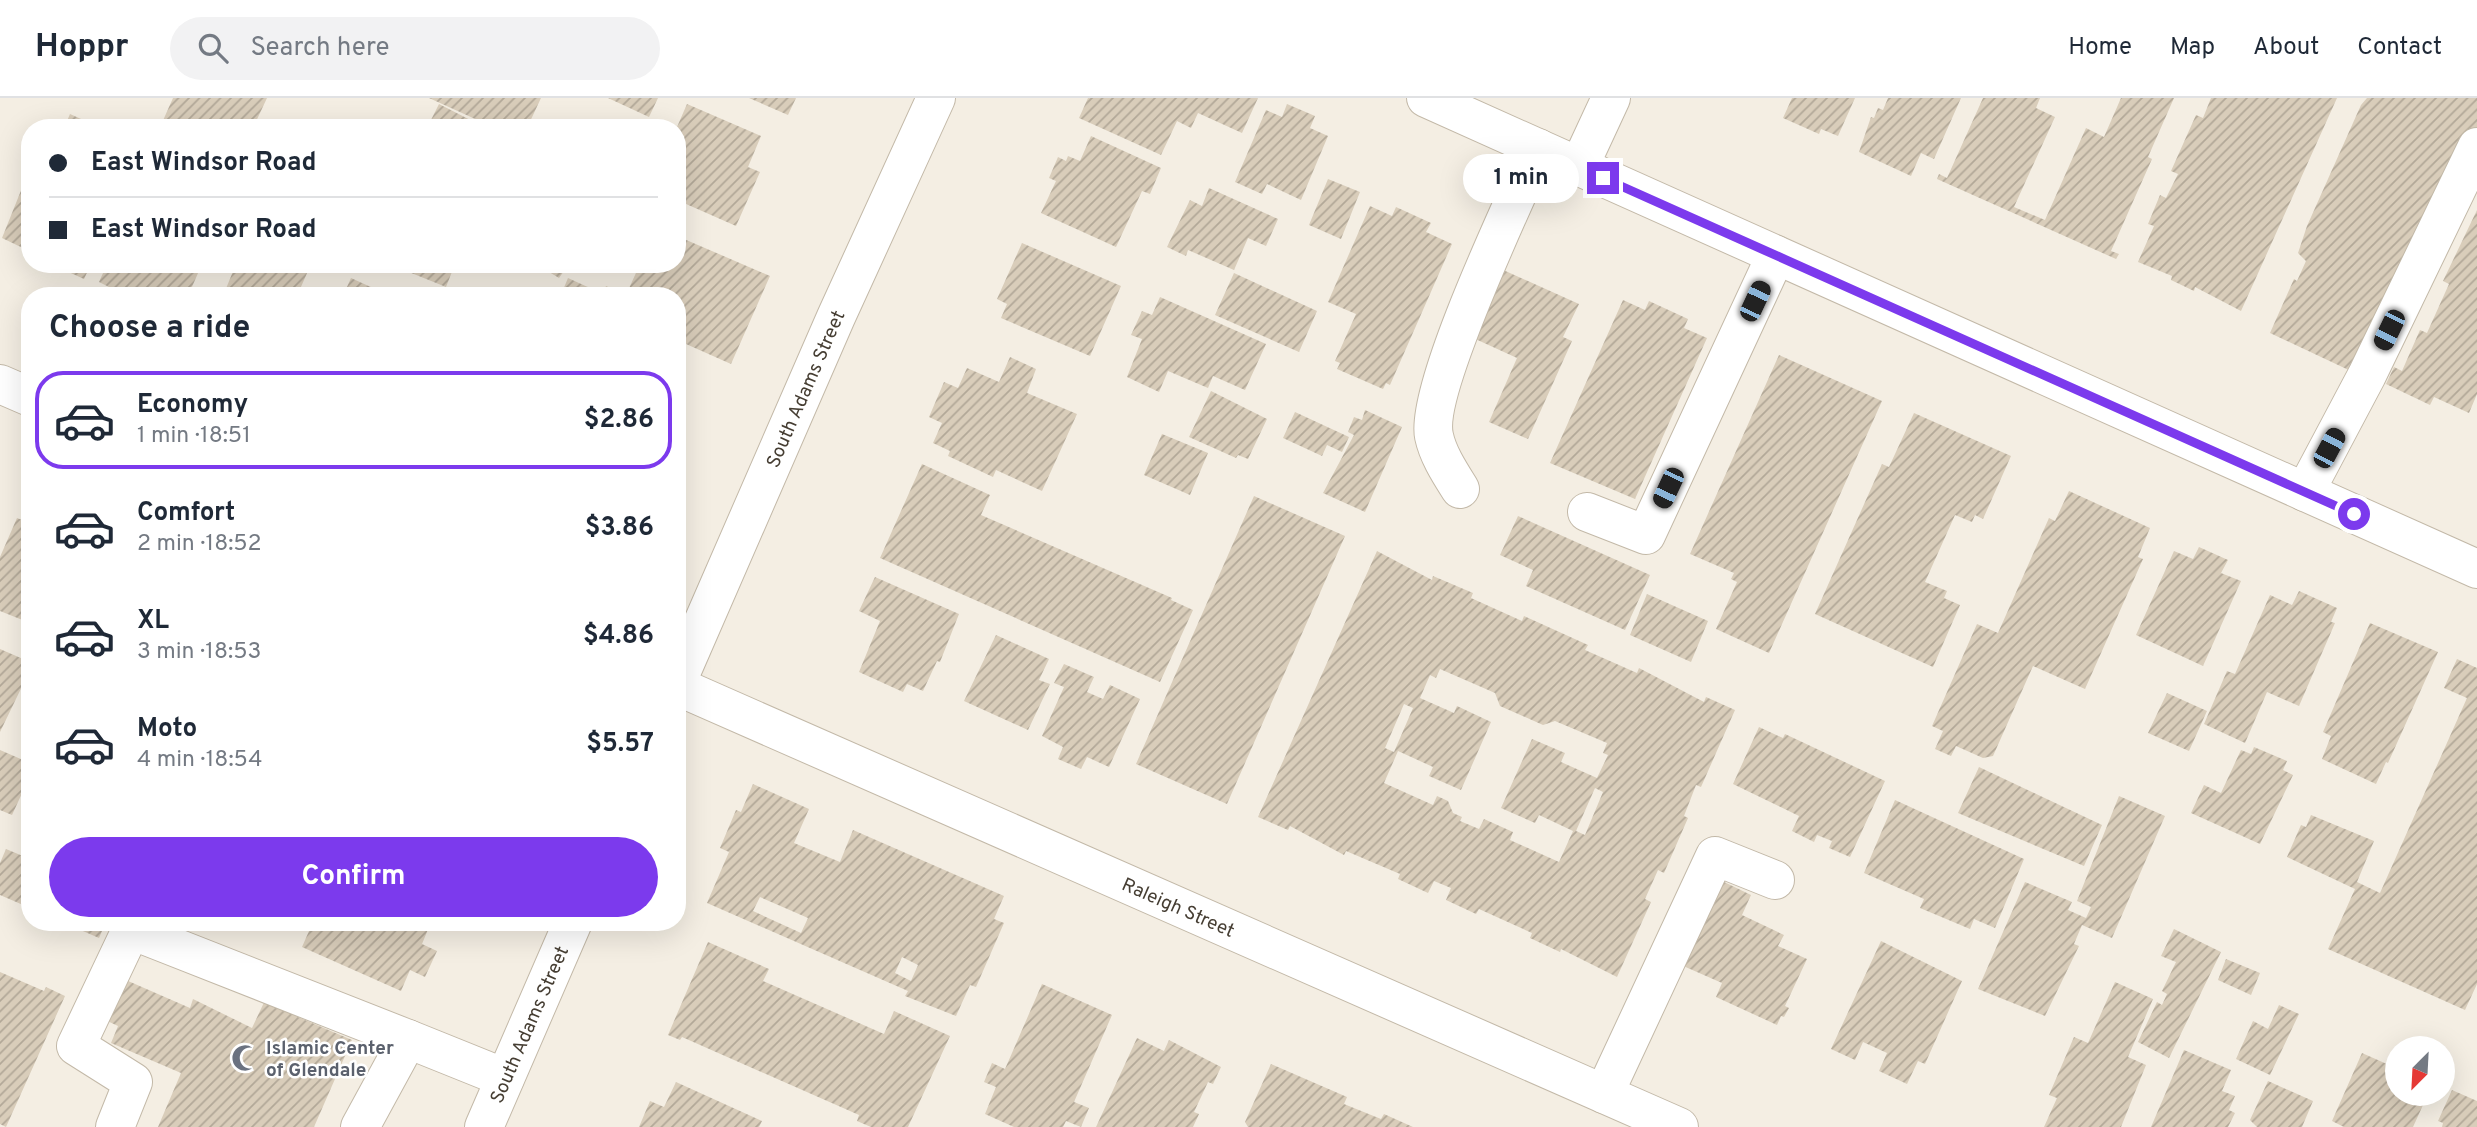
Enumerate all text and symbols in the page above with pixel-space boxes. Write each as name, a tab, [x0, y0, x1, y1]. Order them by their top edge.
search box	[170, 17, 660, 80]
text: Hoppr	[35, 27, 128, 69]
icon: search	[194, 29, 232, 67]
text: Search here	[250, 32, 389, 65]
text: Home	[2068, 33, 2132, 63]
text: Map	[2170, 33, 2215, 63]
text: About	[2253, 33, 2319, 63]
text: Contact	[2357, 33, 2442, 63]
text: East Windsor Road	[91, 147, 317, 180]
callout: 1 min	[1463, 154, 1578, 202]
route end	[1587, 162, 1619, 194]
text: 1 min	[1493, 164, 1549, 193]
text: East Windsor Road	[91, 214, 317, 247]
car	[1737, 278, 1774, 324]
street label: South Adams Street	[762, 307, 851, 472]
car	[2371, 307, 2408, 353]
text: Choose a ride	[49, 309, 250, 349]
icon: car	[53, 389, 116, 452]
text: Economy	[137, 389, 248, 422]
text: $2.86	[584, 404, 654, 437]
text: 1 min · 18:51	[137, 422, 251, 451]
car	[2310, 425, 2349, 471]
car	[1650, 465, 1687, 511]
icon: car	[53, 497, 116, 560]
text: Comfort	[137, 497, 235, 530]
route start	[2338, 498, 2370, 530]
text: $3.86	[585, 512, 654, 545]
text: 2 min · 18:52	[137, 530, 262, 559]
icon: car	[53, 605, 116, 668]
text: XL	[137, 605, 169, 638]
text: $4.86	[583, 620, 654, 653]
text: 3 min · 18:53	[137, 638, 261, 667]
icon: car	[53, 713, 116, 776]
text: Moto	[137, 713, 197, 746]
text: $5.57	[586, 728, 654, 761]
text: 4 min · 18:54	[137, 746, 263, 775]
button: Confirm	[49, 837, 658, 917]
street label: Raleigh Street	[1118, 873, 1238, 944]
street label: South Adams Street	[486, 943, 575, 1107]
north arrow	[2385, 1036, 2455, 1106]
map controls	[2385, 1036, 2455, 1106]
place label: Islamic Center of Glendale	[266, 1037, 394, 1083]
mosque icon: Islamic Center of Glendale	[230, 1043, 260, 1073]

